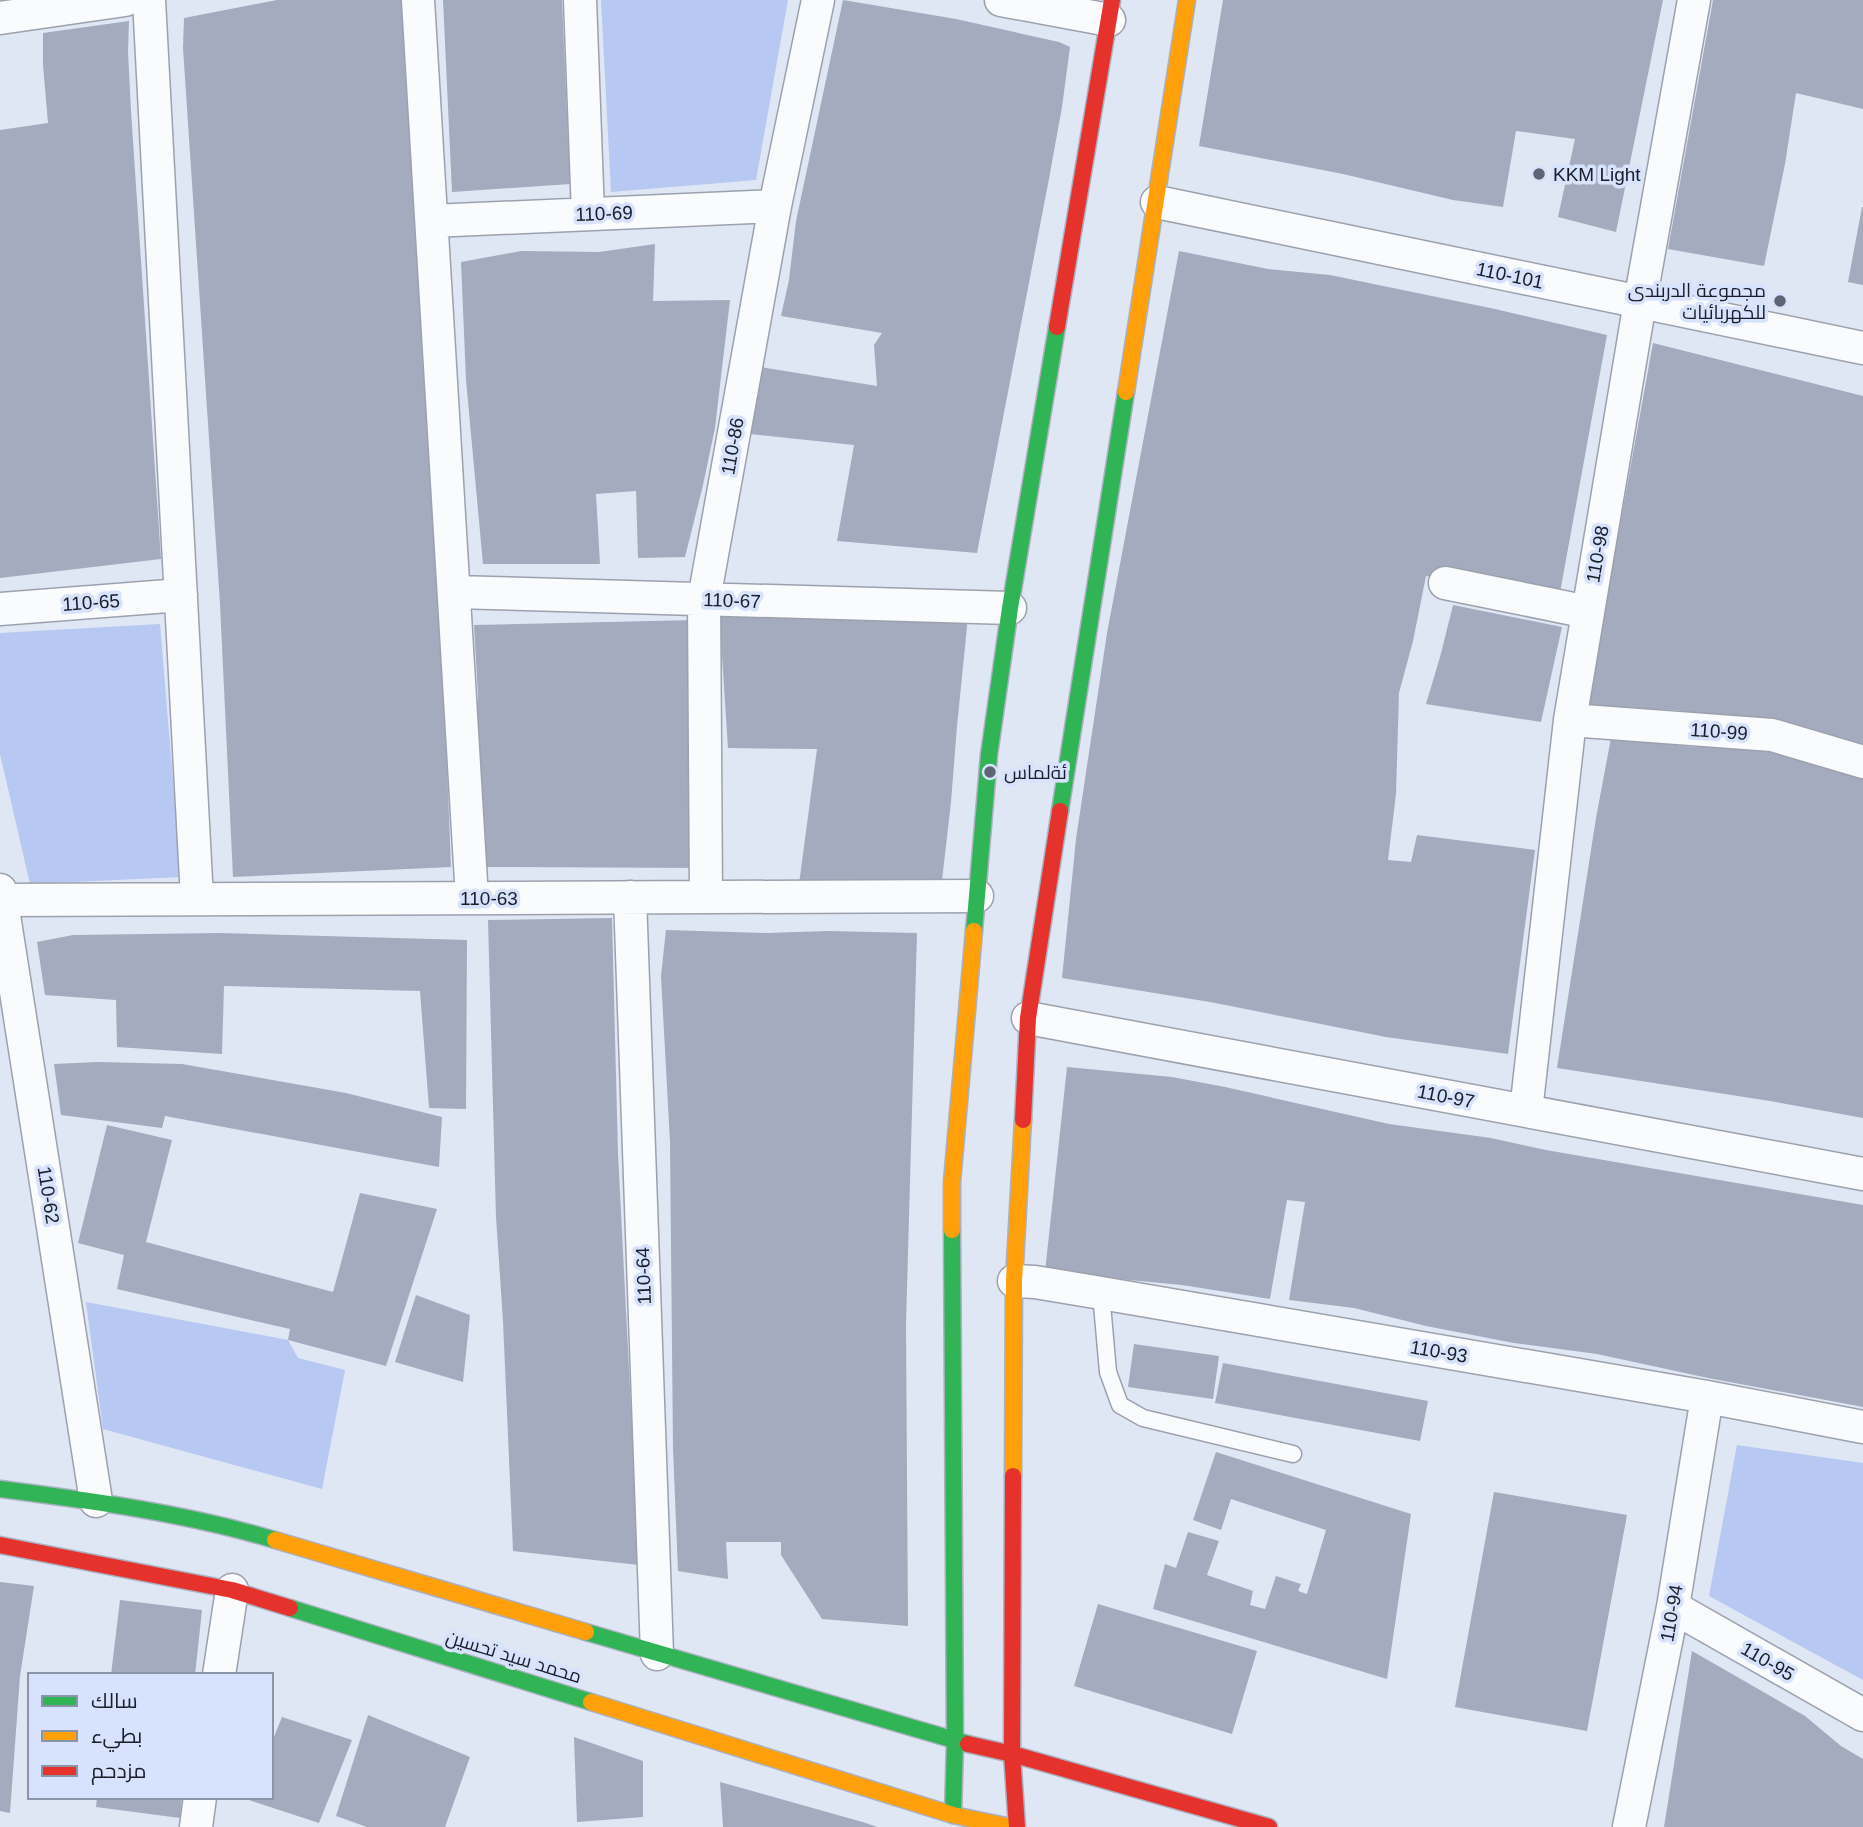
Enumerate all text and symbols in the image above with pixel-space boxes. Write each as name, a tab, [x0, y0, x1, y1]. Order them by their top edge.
place label: KKM Light	[1553, 164, 1641, 185]
marker: KKM Light	[1531, 166, 1547, 182]
street label: 110-69	[575, 202, 633, 225]
street label: 110-101	[1474, 258, 1545, 293]
place label: مجموعة الدربندی للكهربائیات	[1628, 280, 1766, 324]
marker: مجموعة الدربندی للكهربائیات	[1772, 293, 1788, 309]
street label: 110-86	[717, 416, 748, 476]
street label: 110-98	[1582, 524, 1613, 584]
street label: 110-67	[703, 589, 761, 612]
street label: 110-65	[61, 590, 121, 615]
street label: 110-99	[1689, 719, 1749, 744]
place label: ئةلماس	[1004, 762, 1067, 784]
marker: ئةلماس	[982, 764, 998, 780]
street label: 110-63	[460, 888, 518, 909]
street label: 110-97	[1416, 1081, 1476, 1112]
street label: 110-62	[34, 1165, 63, 1225]
street label: 110-64	[632, 1246, 655, 1305]
street label: 110-93	[1409, 1336, 1469, 1367]
street label: 110-94	[1656, 1582, 1687, 1643]
street label: محمد سید تحسین	[443, 1626, 584, 1688]
street label: 110-95	[1737, 1638, 1798, 1685]
legend	[28, 1673, 273, 1799]
text: سالك	[91, 1689, 138, 1712]
text: بطيء	[91, 1724, 142, 1752]
text: مزدحم	[91, 1759, 146, 1785]

